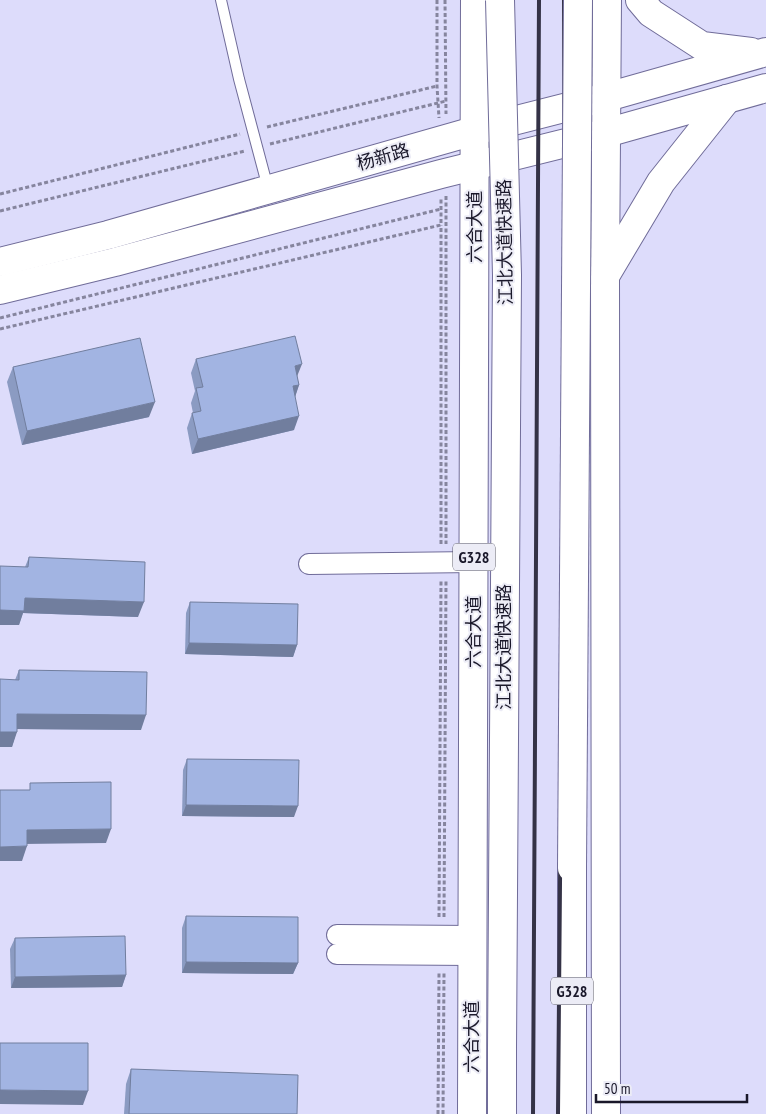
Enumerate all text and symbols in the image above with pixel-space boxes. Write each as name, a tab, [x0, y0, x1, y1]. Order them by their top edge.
street label: 杨新路	[354, 138, 412, 175]
street label: 江北大道快速路	[492, 179, 517, 305]
street label: 六合大道	[463, 191, 486, 263]
road number: G328	[453, 544, 495, 570]
street label: 江北大道快速路	[492, 584, 515, 710]
street label: 六合大道	[462, 596, 485, 668]
road number: G328	[551, 978, 593, 1004]
street label: 六合大道	[460, 1001, 483, 1073]
scale bar	[596, 1072, 747, 1104]
text: 50 m	[604, 1079, 630, 1098]

